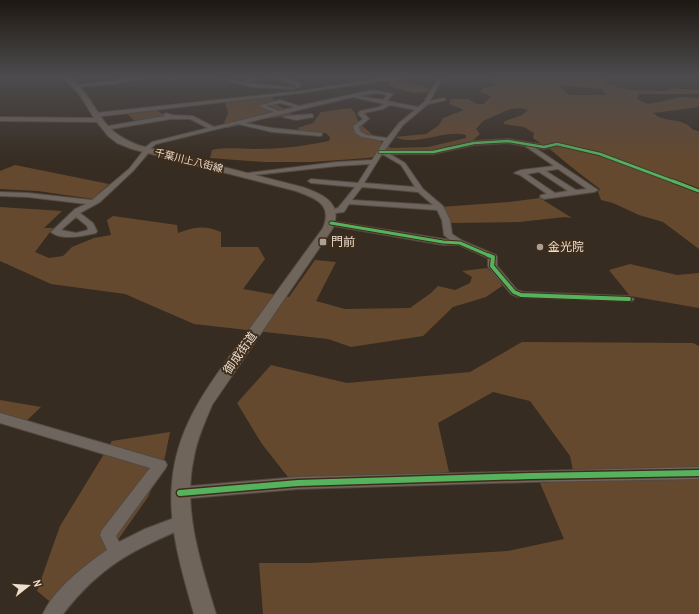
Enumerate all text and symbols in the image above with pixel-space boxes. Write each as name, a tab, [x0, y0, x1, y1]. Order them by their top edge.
street label: 千葉川上八街線	[153, 146, 224, 175]
place label: 門前	[331, 234, 355, 250]
marker: 門前	[318, 237, 328, 247]
place label: 金光院	[548, 239, 584, 255]
marker: 金光院	[535, 242, 545, 252]
street label: 御成街道	[220, 329, 260, 377]
north arrow	[8, 566, 48, 606]
text: N	[30, 578, 45, 588]

